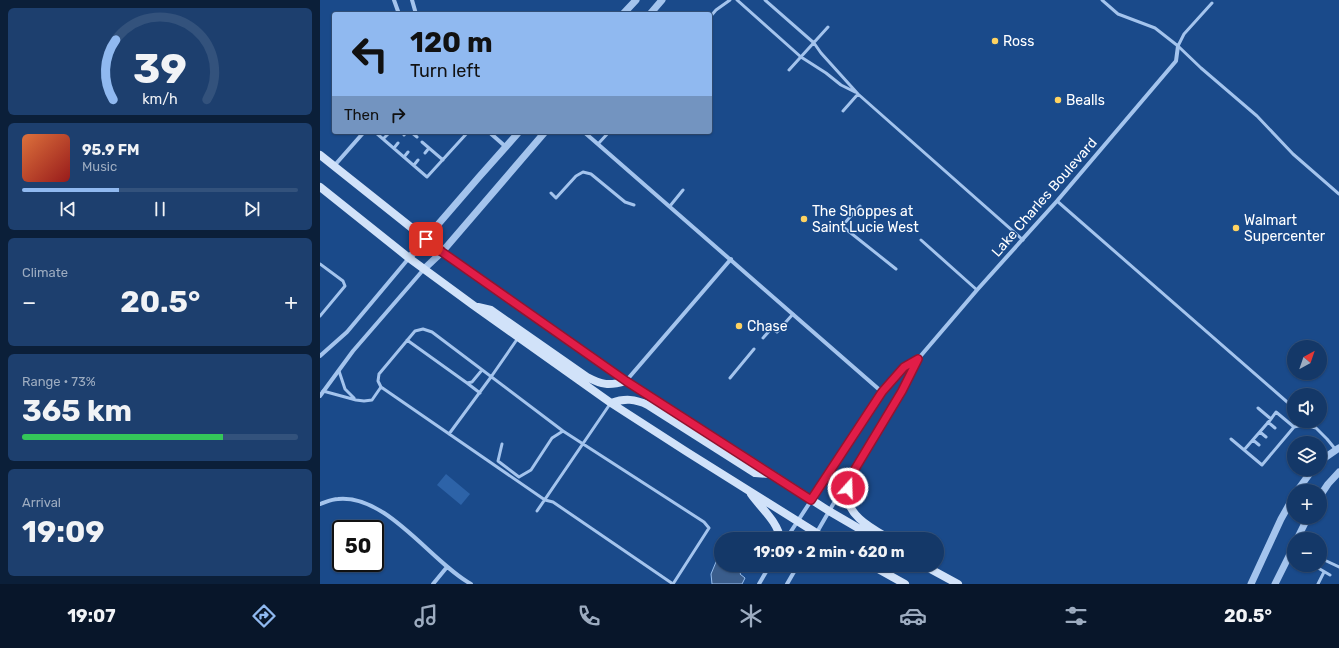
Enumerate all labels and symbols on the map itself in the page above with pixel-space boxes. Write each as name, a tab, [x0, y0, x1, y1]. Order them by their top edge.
place label: Ross	[1003, 33, 1034, 50]
marker: Ross	[990, 36, 1000, 46]
place label: Bealls	[1066, 92, 1105, 109]
marker: Bealls	[1053, 95, 1063, 105]
street label: Lake Charles Boulevard	[988, 134, 1101, 260]
place label: The Shoppes at Saint Lucie West	[812, 203, 919, 236]
place label: Walmart Supercenter	[1244, 212, 1326, 245]
marker: The Shoppes at Saint Lucie West	[799, 214, 809, 224]
pin	[409, 222, 443, 256]
marker: Walmart Supercenter	[1231, 223, 1241, 233]
place label: Chase	[747, 318, 788, 335]
marker: Chase	[734, 321, 744, 331]
north arrow	[1287, 340, 1327, 380]
position arrow	[827, 467, 869, 509]
speed limit sign: 50	[332, 520, 384, 572]

